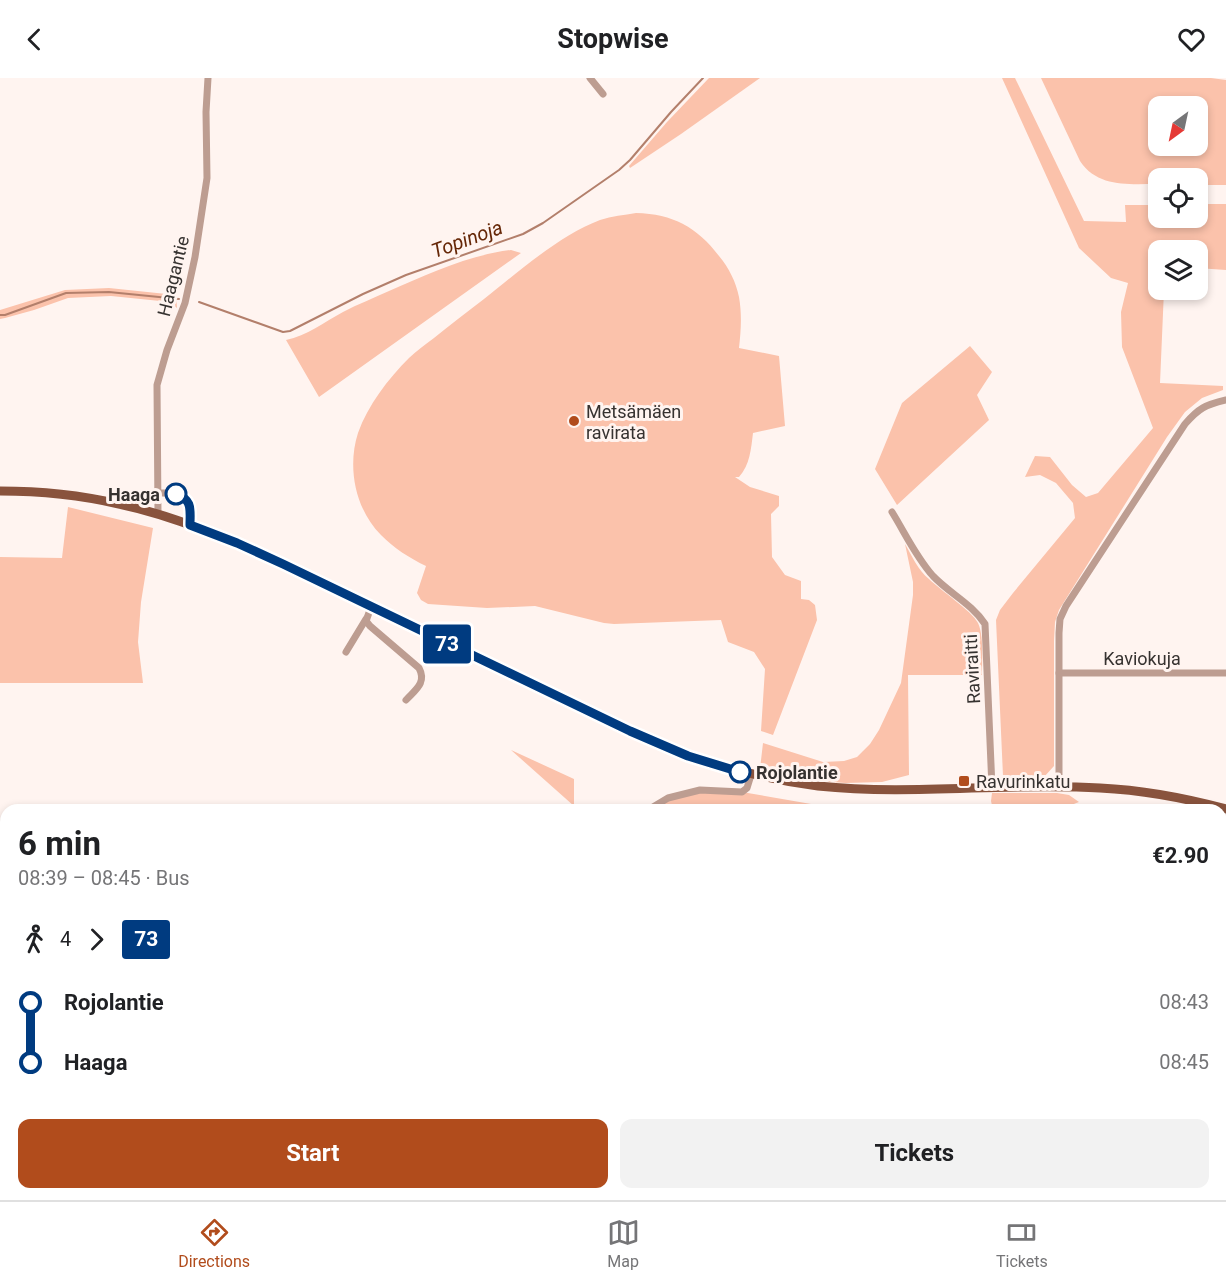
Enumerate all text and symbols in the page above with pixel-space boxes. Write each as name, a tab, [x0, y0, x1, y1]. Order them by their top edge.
icon: back	[18, 23, 51, 56]
text: Stopwise	[557, 23, 669, 55]
icon: heart	[1175, 23, 1208, 56]
north arrow	[1148, 96, 1208, 156]
map controls	[1148, 96, 1208, 300]
button: locate	[1148, 168, 1208, 228]
water label: Topinoja	[428, 215, 506, 263]
street label: Haagantie	[153, 234, 193, 318]
button: layers	[1148, 240, 1208, 300]
place label: Metsämäen ravirata	[586, 401, 681, 443]
marker: Metsämäen ravirata	[567, 414, 581, 428]
marker: Haaga	[165, 483, 187, 505]
place label: Haaga	[108, 484, 160, 505]
line badge: 73	[420, 624, 474, 664]
text: 73	[435, 632, 459, 656]
street label: Raviraitti	[960, 634, 984, 704]
street label: Kaviokuja	[1103, 648, 1181, 669]
marker: Rojolantie	[729, 761, 751, 783]
place label: Rojolantie	[756, 762, 838, 783]
place label: Ravurinkatu	[976, 771, 1071, 792]
marker: Ravurinkatu	[957, 774, 971, 788]
text: 6 min	[18, 824, 101, 863]
text: €2.90	[1152, 843, 1209, 868]
text: 08:39 – 08:45 · Bus	[18, 866, 190, 890]
icon: walk	[18, 923, 51, 956]
icon: forward	[80, 923, 113, 956]
text: 4	[60, 927, 71, 951]
text: 73	[134, 927, 158, 951]
text: Rojolantie	[64, 990, 164, 1015]
text: 08:43	[1159, 990, 1209, 1014]
text: Haaga	[64, 1050, 127, 1075]
text: 08:45	[1159, 1050, 1209, 1074]
button: Start	[18, 1119, 608, 1188]
button: Tickets	[620, 1119, 1209, 1188]
tab: Directions	[178, 1216, 250, 1271]
tab: Map	[607, 1216, 640, 1271]
tab: Tickets	[996, 1216, 1048, 1271]

